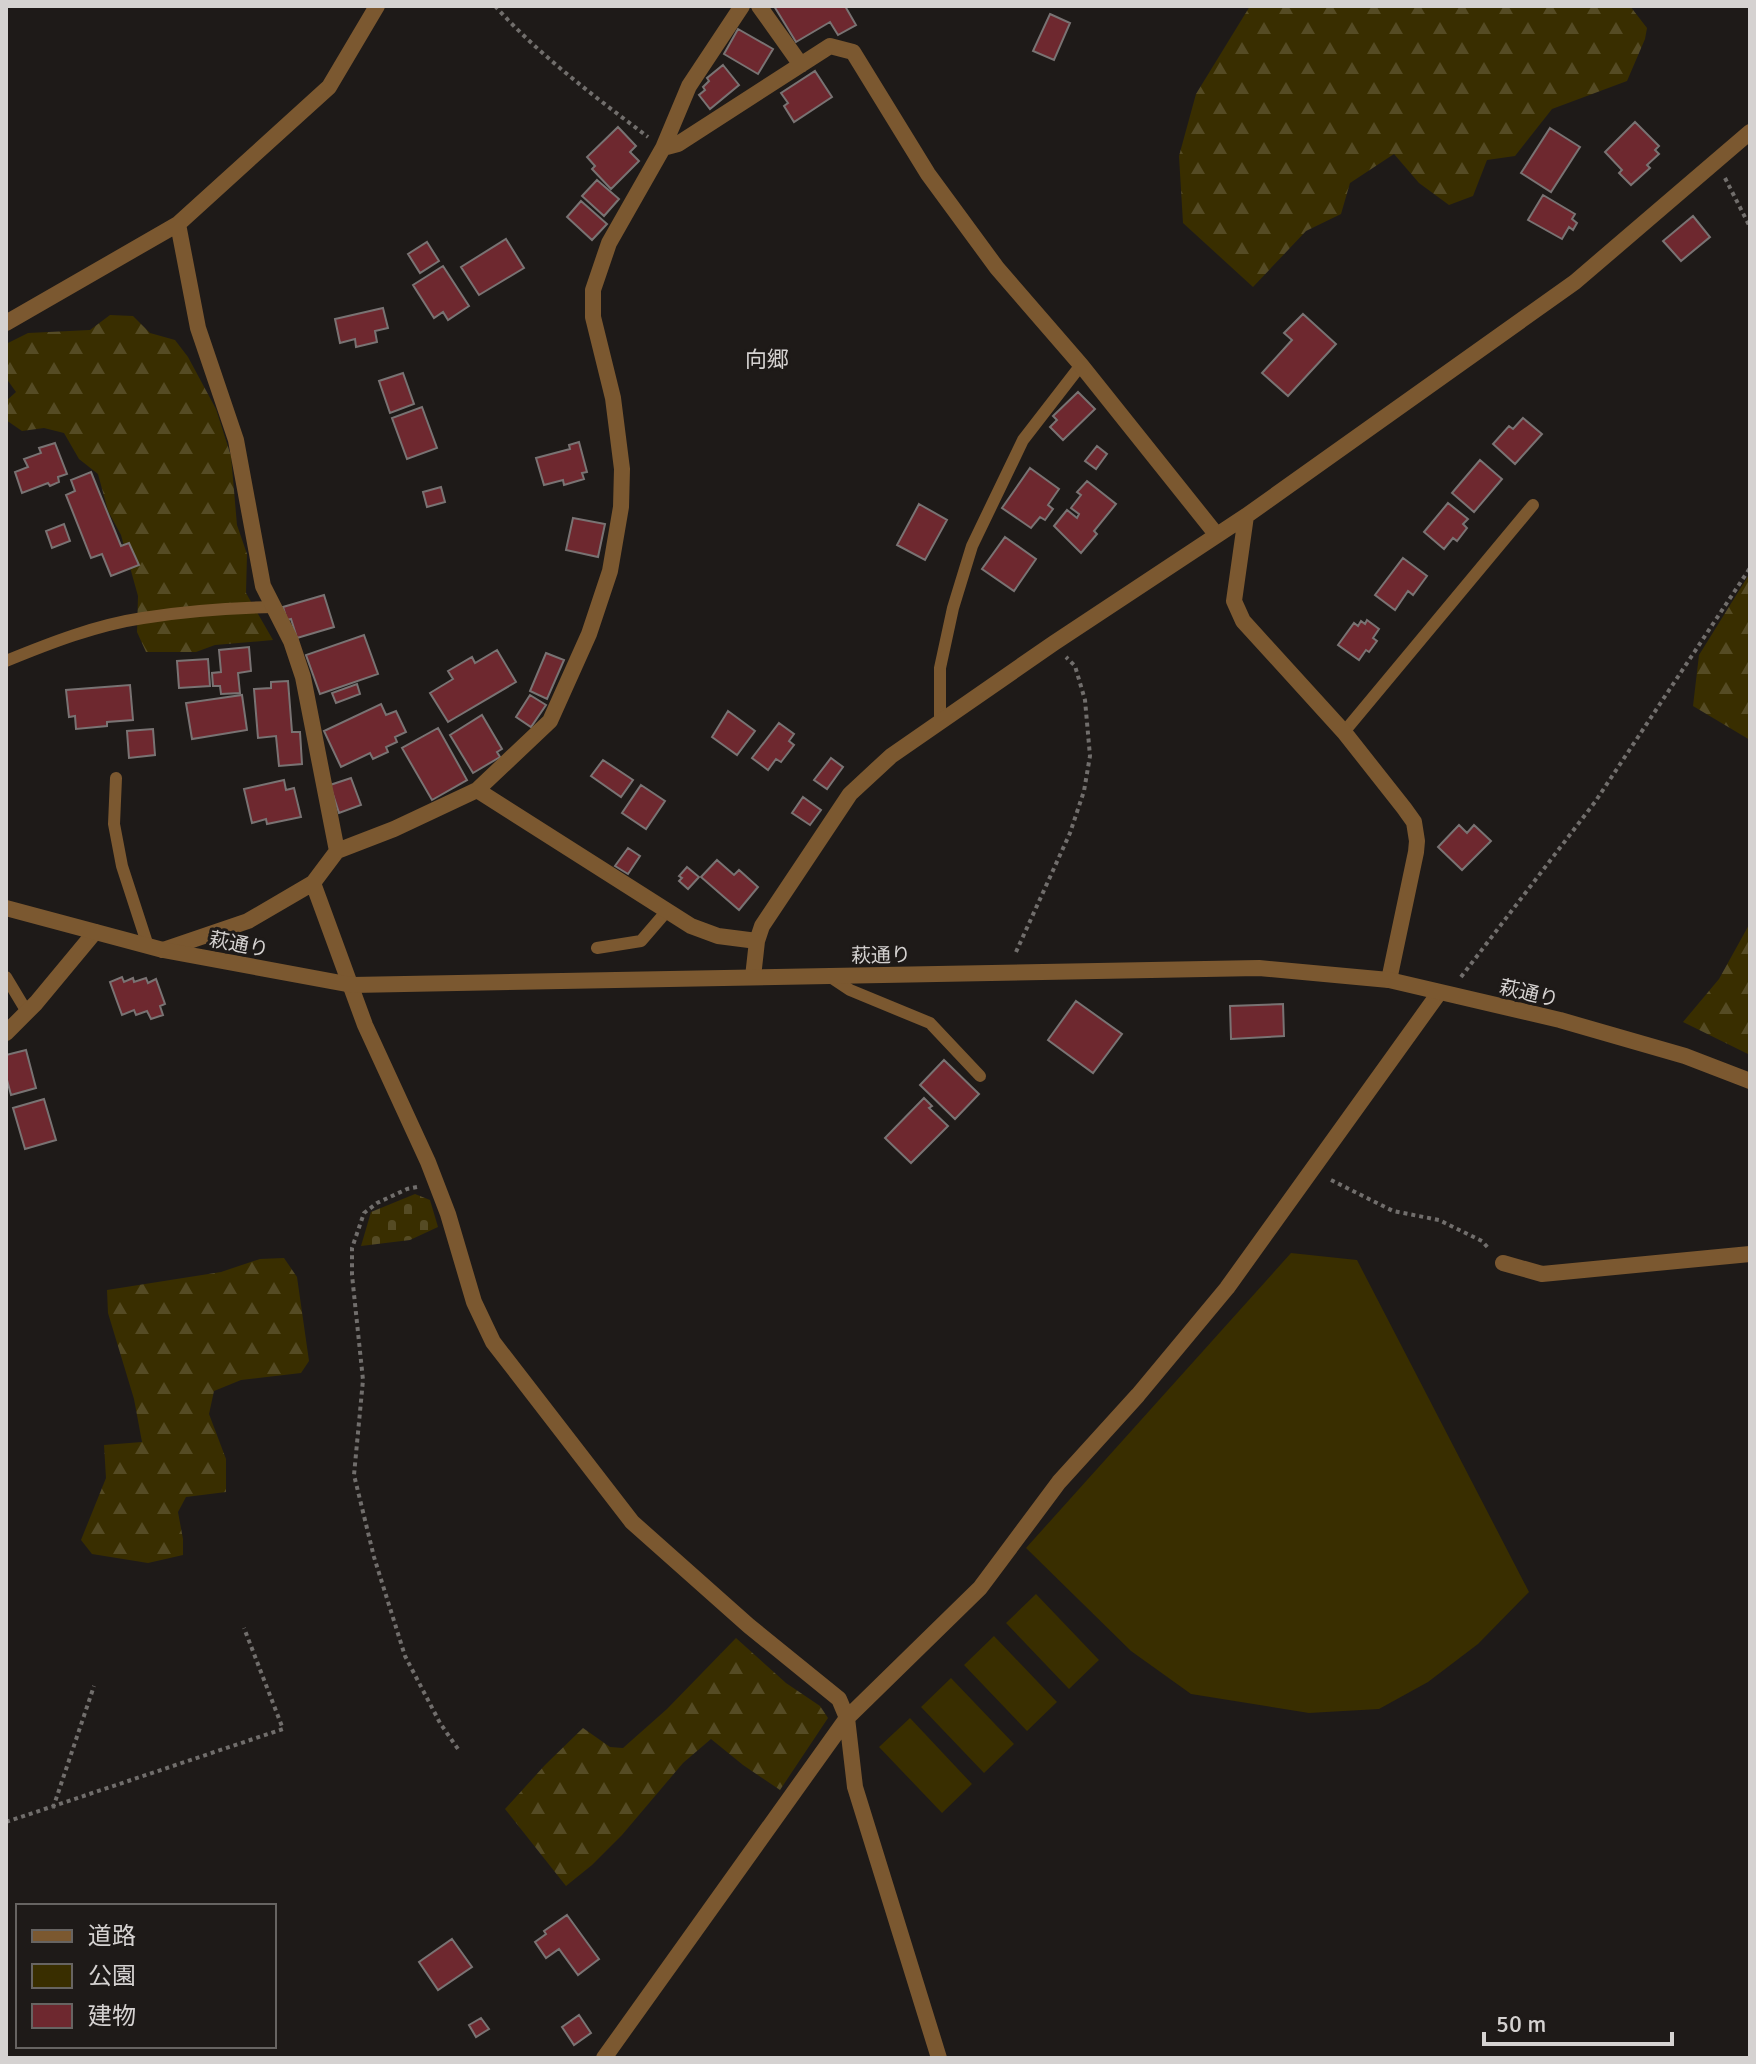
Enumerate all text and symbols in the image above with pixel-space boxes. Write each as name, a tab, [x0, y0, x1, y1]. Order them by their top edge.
district label: 向郷	[745, 346, 789, 373]
street label: 萩通り	[207, 926, 271, 962]
street label: 萩通り	[851, 942, 911, 969]
street label: 萩通り	[1497, 975, 1561, 1012]
legend	[16, 1904, 276, 2048]
text: 道路	[88, 1921, 136, 1951]
text: 公園	[88, 1961, 136, 1991]
scale bar	[1484, 1996, 1672, 2046]
text: 建物	[88, 2001, 136, 2031]
text: 50 m	[1496, 2009, 1546, 2039]

